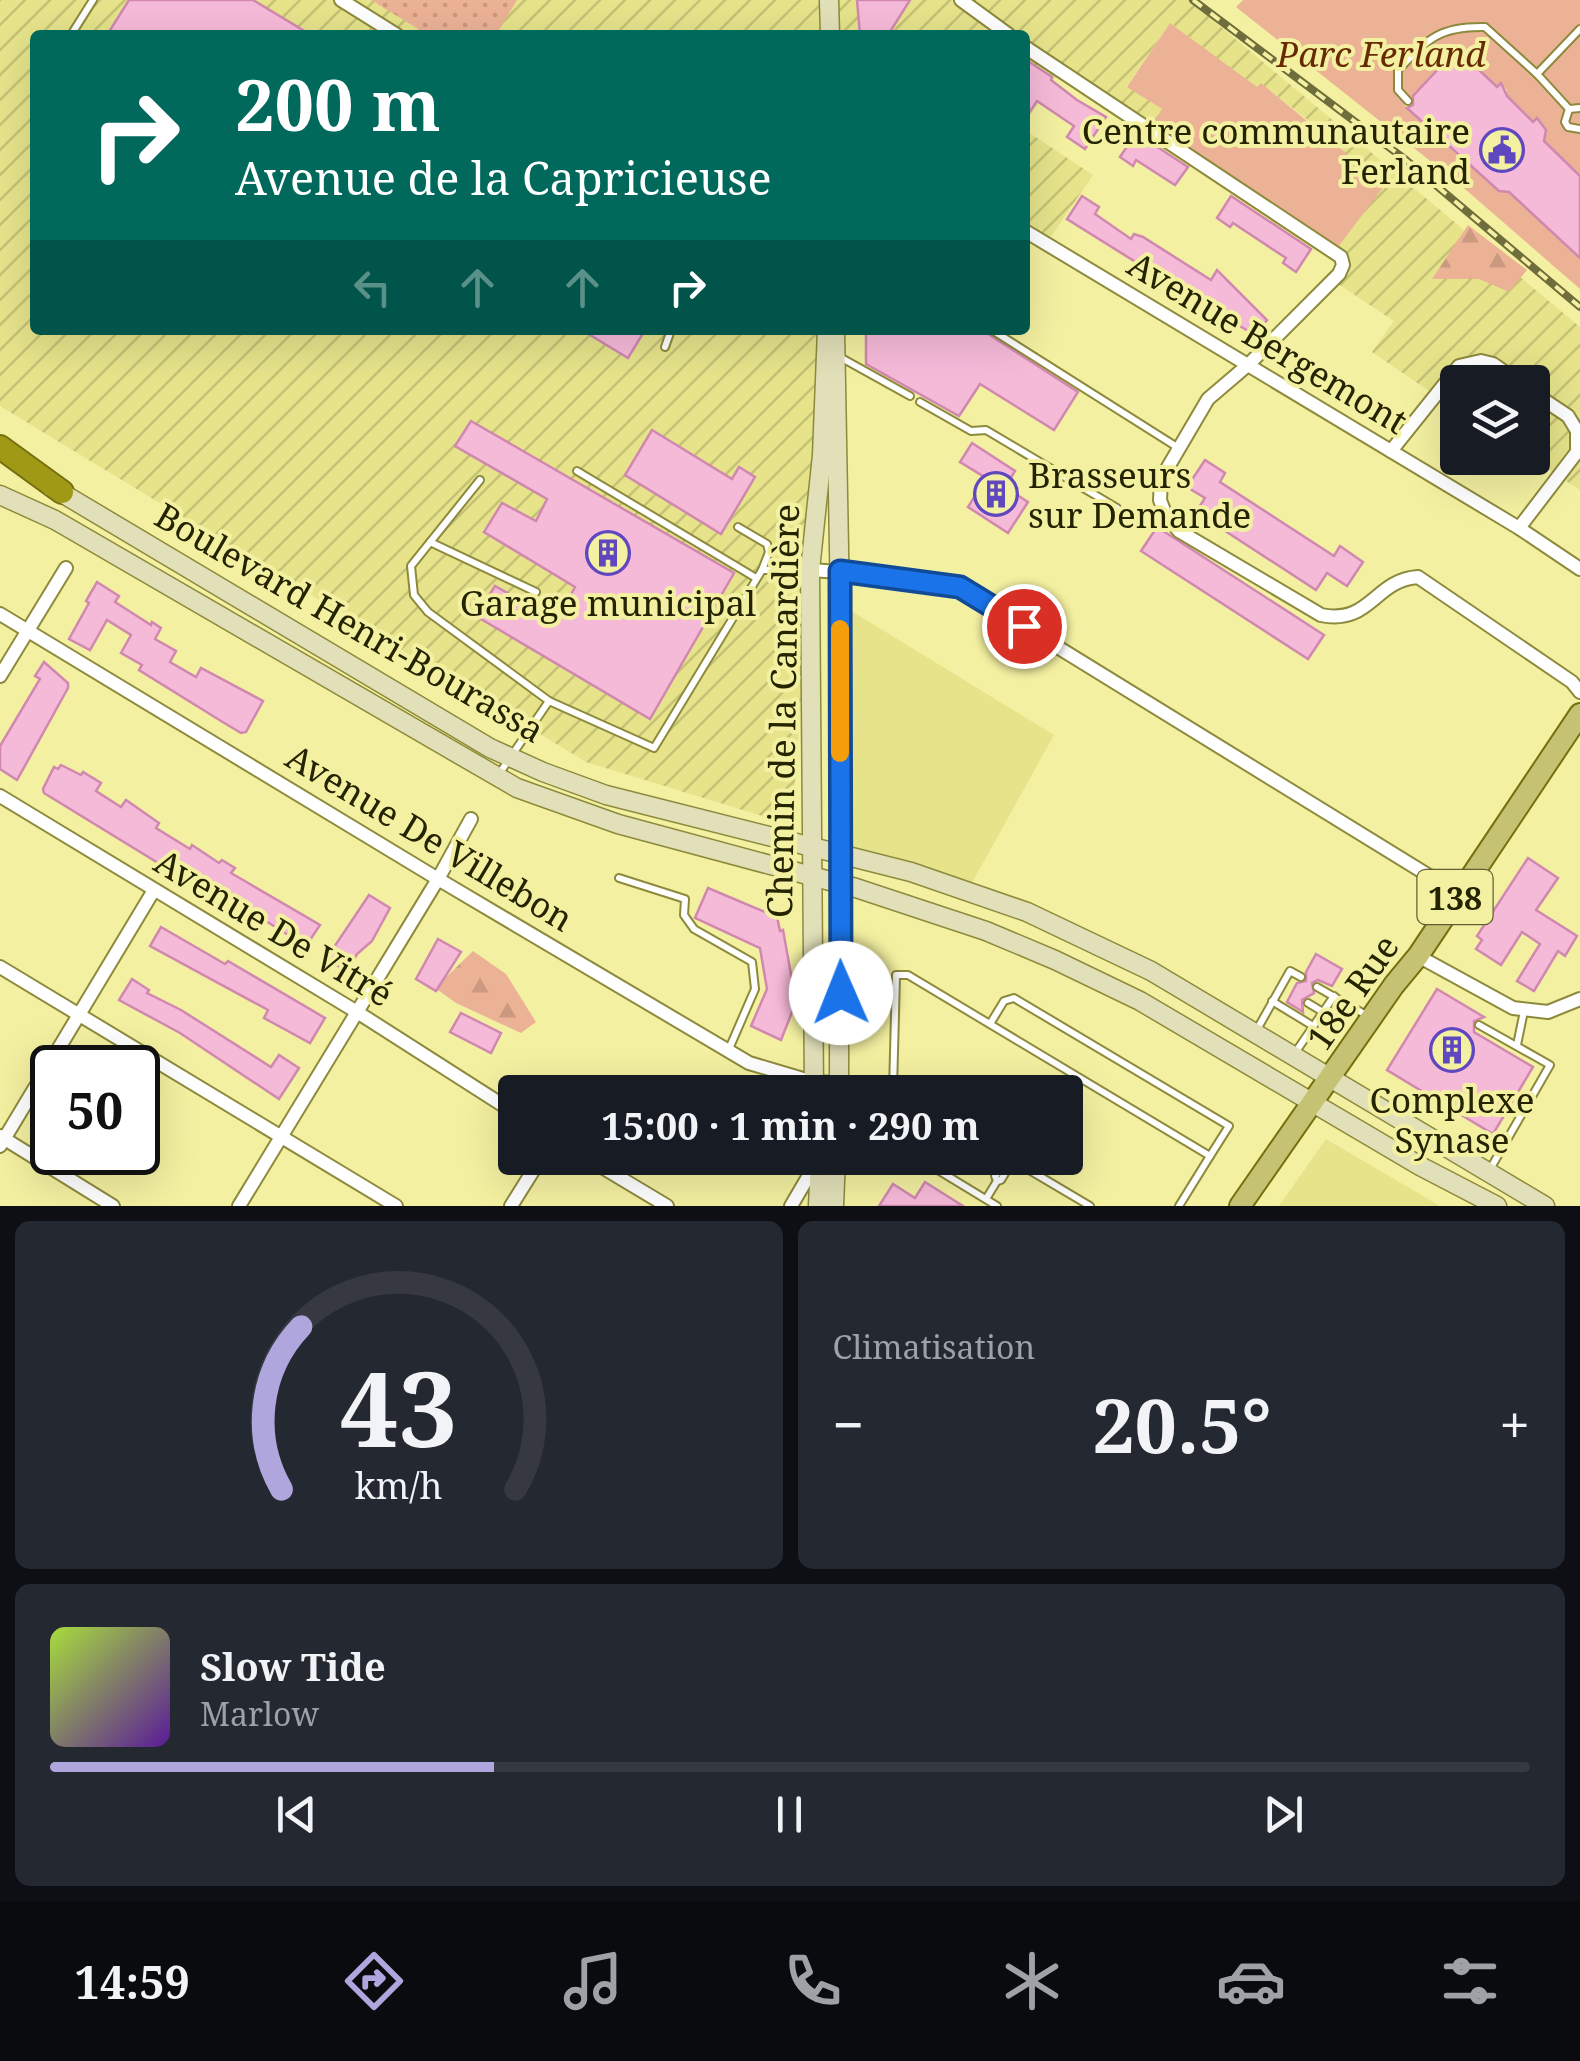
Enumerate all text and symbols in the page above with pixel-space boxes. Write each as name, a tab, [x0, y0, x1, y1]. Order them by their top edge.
park label: Parc Ferland	[1276, 30, 1486, 77]
text: 200 m	[235, 56, 441, 152]
icon: right	[70, 70, 200, 200]
place label: Centre communautaire Ferland	[1082, 107, 1470, 194]
public building icon: Centre communautaire Ferland	[1479, 127, 1525, 173]
text: Avenue de la Capricieuse	[235, 147, 772, 208]
street label: Avenue Bergemont	[1120, 240, 1416, 444]
icon: left	[345, 260, 400, 315]
icon: ahead	[450, 260, 505, 315]
icon: ahead	[555, 260, 610, 315]
icon: right	[660, 260, 715, 315]
map controls	[1440, 365, 1550, 475]
button: layers	[1440, 365, 1550, 475]
place label: Brasseurs sur Demande	[1028, 451, 1251, 538]
building icon: Brasseurs sur Demande	[973, 471, 1019, 517]
street label: Boulevard Henri-Bourassa	[147, 491, 553, 753]
street label: Chemin de la Canardière	[755, 504, 809, 918]
building icon: Garage municipal	[585, 530, 631, 576]
place label: Garage municipal	[460, 579, 756, 626]
pin	[982, 584, 1067, 669]
icon: arrive	[997, 599, 1052, 654]
street label: Avenue De Villebon	[278, 733, 582, 941]
street label: Avenue De Vitré	[146, 837, 402, 1017]
road number: 138	[1418, 870, 1492, 924]
street label: 18e Rue	[1295, 925, 1409, 1059]
position arrow	[789, 941, 893, 1045]
building icon: Complexe Synase	[1429, 1027, 1475, 1073]
speed limit sign: 50	[30, 1045, 160, 1175]
place label: Complexe Synase	[1370, 1076, 1534, 1163]
text: 15:00 · 1 min · 290 m	[601, 1099, 980, 1151]
text: Climatisation	[833, 1325, 1035, 1368]
text: 43	[340, 1336, 458, 1477]
text: 20.5°	[1092, 1373, 1271, 1475]
text: −	[833, 1386, 864, 1461]
text: +	[1499, 1386, 1530, 1461]
text: km/h	[355, 1461, 443, 1509]
text: Slow Tide	[200, 1640, 386, 1692]
text: Marlow	[200, 1692, 319, 1735]
icon: previous	[269, 1787, 324, 1842]
icon: pause	[762, 1787, 817, 1842]
icon: next	[1256, 1787, 1311, 1842]
icon: directions	[339, 1946, 409, 2016]
icon: music	[558, 1946, 628, 2016]
icon: phone	[778, 1946, 848, 2016]
icon: climate	[997, 1946, 1067, 2016]
icon: car	[1216, 1946, 1286, 2016]
icon: filters	[1435, 1946, 1505, 2016]
text: 14:59	[75, 1951, 190, 2012]

